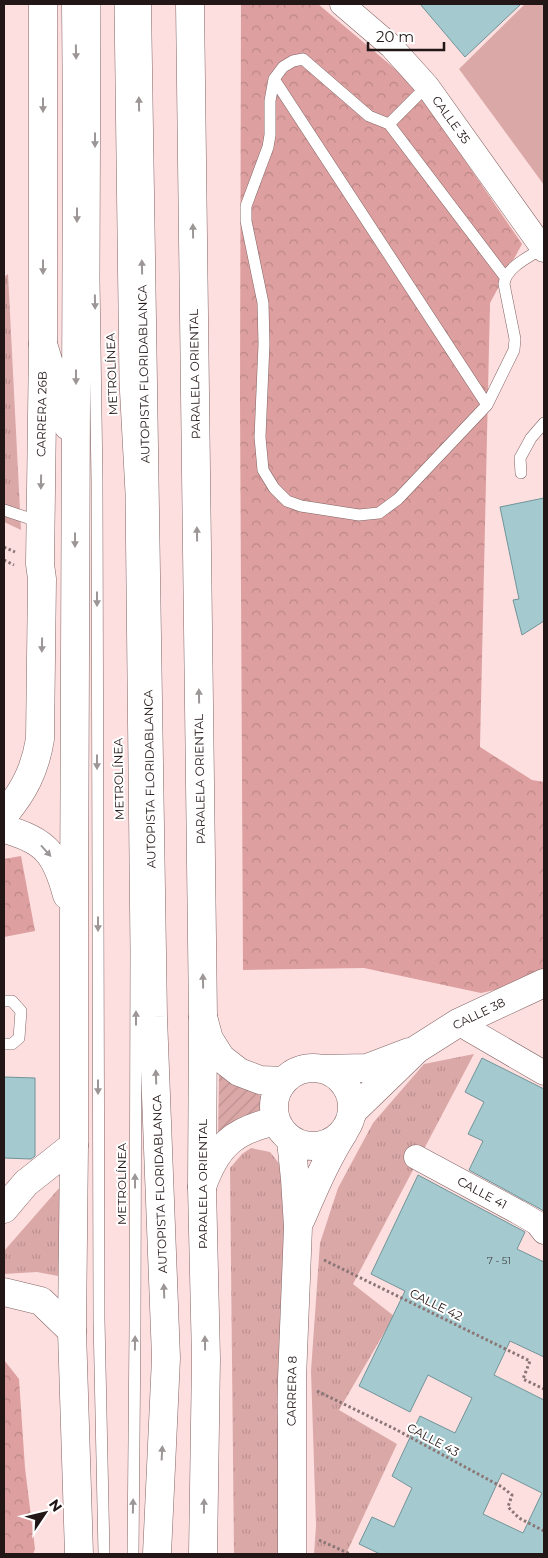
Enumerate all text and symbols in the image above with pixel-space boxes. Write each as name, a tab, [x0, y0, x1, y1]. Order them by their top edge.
scale bar	[368, 20, 444, 52]
text: 20 m	[376, 27, 414, 46]
one-way arrow	[72, 45, 80, 61]
street label: CALLE 35	[429, 93, 474, 147]
one-way arrow	[135, 96, 143, 112]
one-way arrow	[39, 97, 47, 113]
one-way arrow	[91, 132, 99, 148]
one-way arrow	[73, 207, 81, 223]
one-way arrow	[189, 223, 197, 239]
one-way arrow	[138, 258, 146, 274]
one-way arrow	[39, 260, 47, 276]
street label: AUTOPISTA FLORIDABLANCA	[134, 284, 153, 464]
one-way arrow	[91, 295, 99, 311]
street label: PARALELA ORIENTAL	[186, 309, 203, 439]
street label: METROLÍNEA	[103, 332, 120, 415]
one-way arrow	[72, 370, 80, 386]
street label: CARRERA 26B	[33, 371, 50, 457]
one-way arrow	[37, 475, 45, 491]
one-way arrow	[193, 525, 201, 541]
one-way arrow	[71, 532, 79, 548]
one-way arrow	[93, 592, 101, 608]
one-way arrow	[37, 637, 45, 653]
one-way arrow	[195, 688, 203, 704]
street label: AUTOPISTA FLORIDABLANCA	[140, 689, 159, 869]
street label: PARALELA ORIENTAL	[191, 714, 208, 844]
street label: METROLÍNEA	[110, 737, 127, 820]
one-way arrow	[93, 754, 101, 770]
one-way arrow	[40, 844, 52, 856]
one-way arrow	[94, 917, 102, 933]
one-way arrow	[199, 973, 207, 989]
street label: CALLE 38	[450, 994, 508, 1033]
one-way arrow	[132, 1010, 140, 1026]
one-way arrow	[152, 1068, 160, 1084]
one-way arrow	[94, 1079, 102, 1095]
street label: AUTOPISTA FLORIDABLANCA	[149, 1094, 170, 1274]
street label: PARALELA ORIENTAL	[195, 1119, 210, 1249]
street label: METROLÍNEA	[114, 1143, 129, 1225]
one-way arrow	[131, 1172, 139, 1188]
street label: CALLE 41	[455, 1173, 510, 1212]
house number: 7 - 51	[487, 1254, 511, 1267]
one-way arrow	[160, 1283, 168, 1299]
street label: CALLE 42	[407, 1285, 465, 1324]
one-way arrow	[131, 1335, 139, 1351]
one-way arrow	[201, 1335, 209, 1351]
street label: CARRERA 8	[283, 1355, 300, 1426]
street label: CALLE 43	[405, 1420, 462, 1460]
one-way arrow	[158, 1445, 166, 1461]
north arrow	[20, 1488, 70, 1538]
text: N	[45, 1496, 66, 1515]
one-way arrow	[129, 1497, 137, 1513]
one-way arrow	[200, 1497, 208, 1513]

